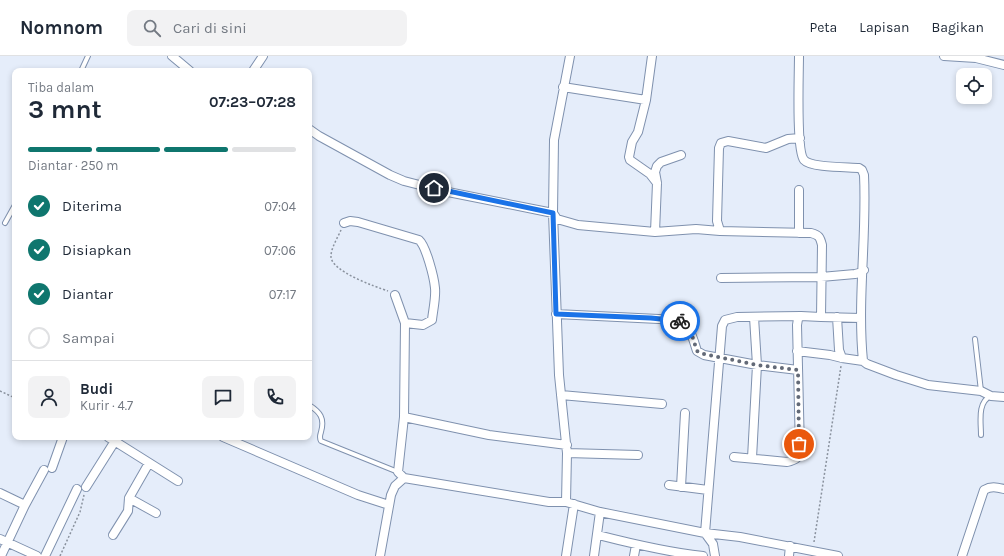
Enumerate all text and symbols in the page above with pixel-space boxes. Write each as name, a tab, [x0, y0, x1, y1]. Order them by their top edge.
search box	[127, 10, 407, 46]
text: Nomnom	[20, 17, 103, 39]
icon: search	[141, 17, 163, 39]
text: Cari di sini	[173, 19, 247, 37]
text: Peta	[809, 19, 837, 36]
text: Lapisan	[859, 19, 909, 36]
text: Bagikan	[931, 19, 984, 36]
map controls	[956, 68, 992, 104]
button: locate	[956, 68, 992, 104]
text: Tiba dalam	[28, 80, 94, 95]
text: 07:23–07:28	[209, 93, 296, 111]
text: 3 mnt	[28, 94, 102, 125]
text: Diantar · 250 m	[28, 158, 119, 173]
pin	[417, 171, 451, 205]
icon: home	[423, 177, 445, 199]
icon: check	[28, 195, 50, 217]
text: Diterima	[62, 197, 122, 215]
text: 07:04	[264, 199, 296, 214]
icon: check	[28, 239, 50, 261]
text: Disiapkan	[62, 241, 132, 259]
text: 07:06	[264, 243, 296, 258]
icon: check	[28, 283, 50, 305]
text: Diantar	[62, 285, 113, 303]
text: 07:17	[269, 287, 296, 302]
courier	[660, 301, 700, 341]
icon: bike	[669, 310, 691, 332]
text: Sampai	[62, 329, 115, 347]
button: person	[28, 376, 70, 418]
button: chat	[202, 376, 244, 418]
button: phone	[254, 376, 296, 418]
text: Budi	[80, 380, 113, 398]
text: Kurir · 4.7	[80, 398, 133, 413]
pin	[782, 427, 816, 461]
icon: bag	[788, 433, 810, 455]

